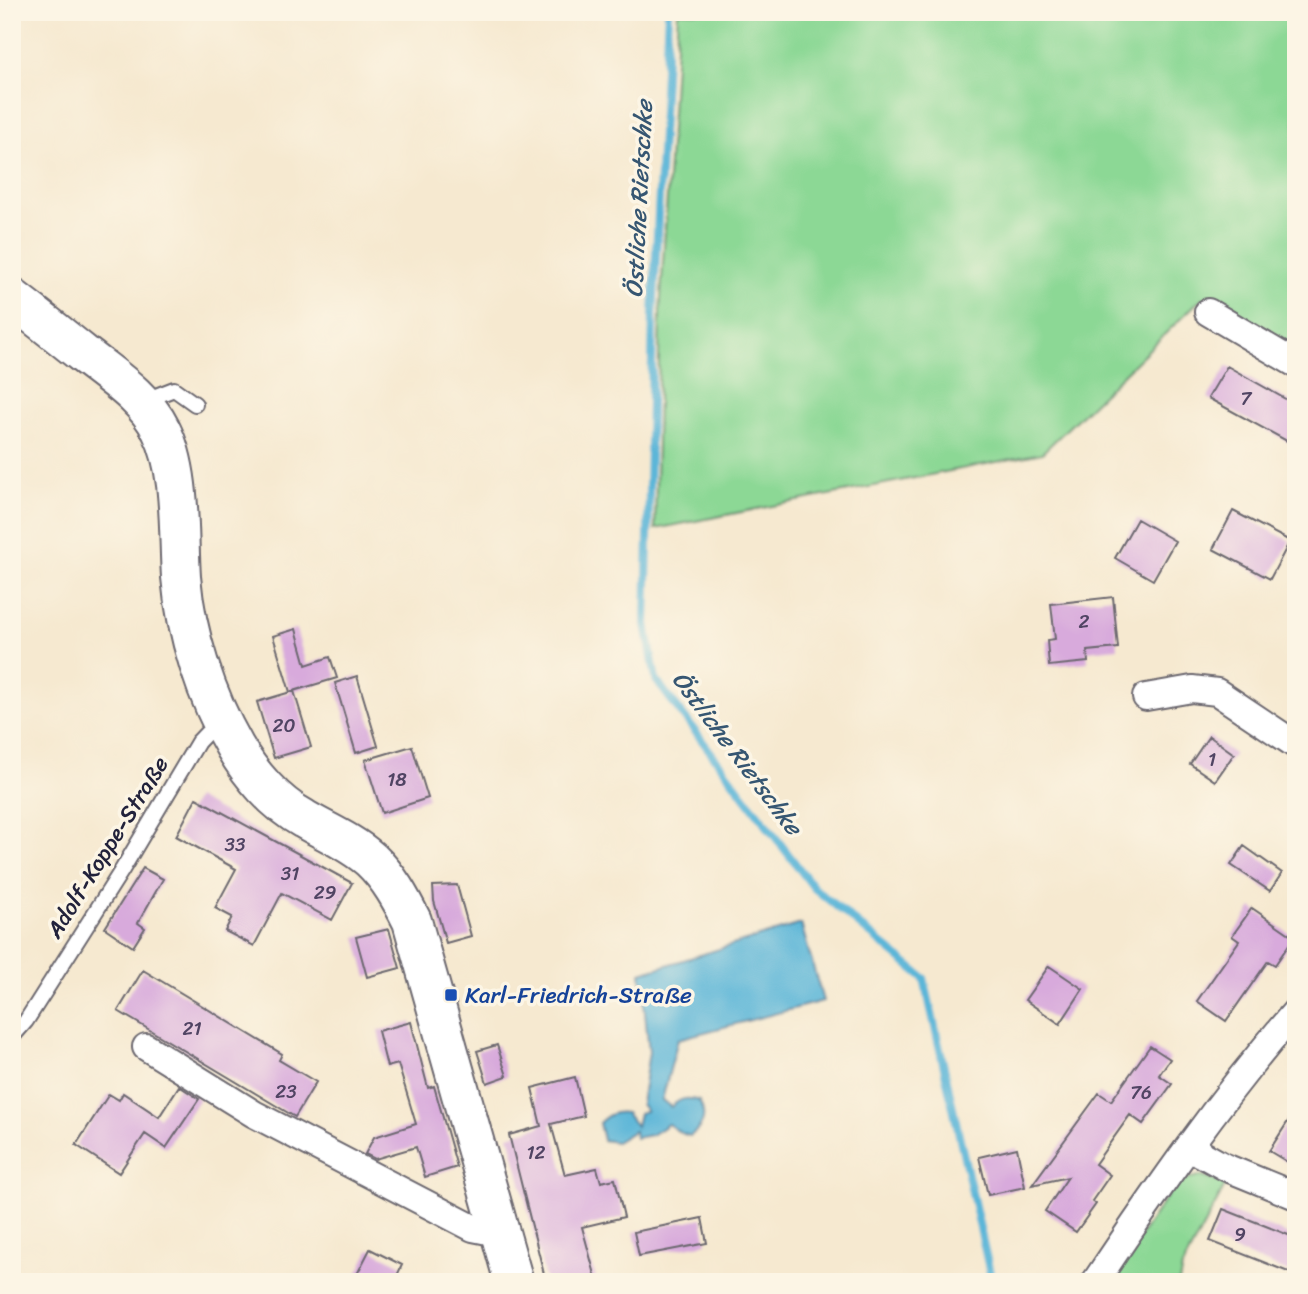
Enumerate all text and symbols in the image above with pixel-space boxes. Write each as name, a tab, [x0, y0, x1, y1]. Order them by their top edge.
water label: Östliche Rietschke	[613, 97, 665, 299]
house number: 7	[1241, 382, 1253, 415]
house number: 2	[1079, 605, 1090, 638]
water label: Östliche Rietschke	[661, 661, 815, 847]
house number: 20	[273, 709, 295, 742]
house number: 1	[1208, 743, 1216, 776]
street label: Adolf-Koppe-Straße	[34, 748, 180, 948]
house number: 18	[387, 763, 407, 796]
house number: 33	[225, 828, 246, 861]
house number: 31	[281, 857, 299, 890]
house number: 29	[314, 876, 336, 909]
place label: Karl-Friedrich-Straße	[465, 975, 692, 1016]
marker: Karl-Friedrich-Straße	[443, 987, 459, 1003]
house number: 21	[182, 1012, 202, 1045]
house number: 23	[275, 1075, 297, 1108]
house number: 76	[1130, 1076, 1152, 1109]
house number: 12	[526, 1136, 546, 1169]
house number: 9	[1234, 1218, 1246, 1251]

